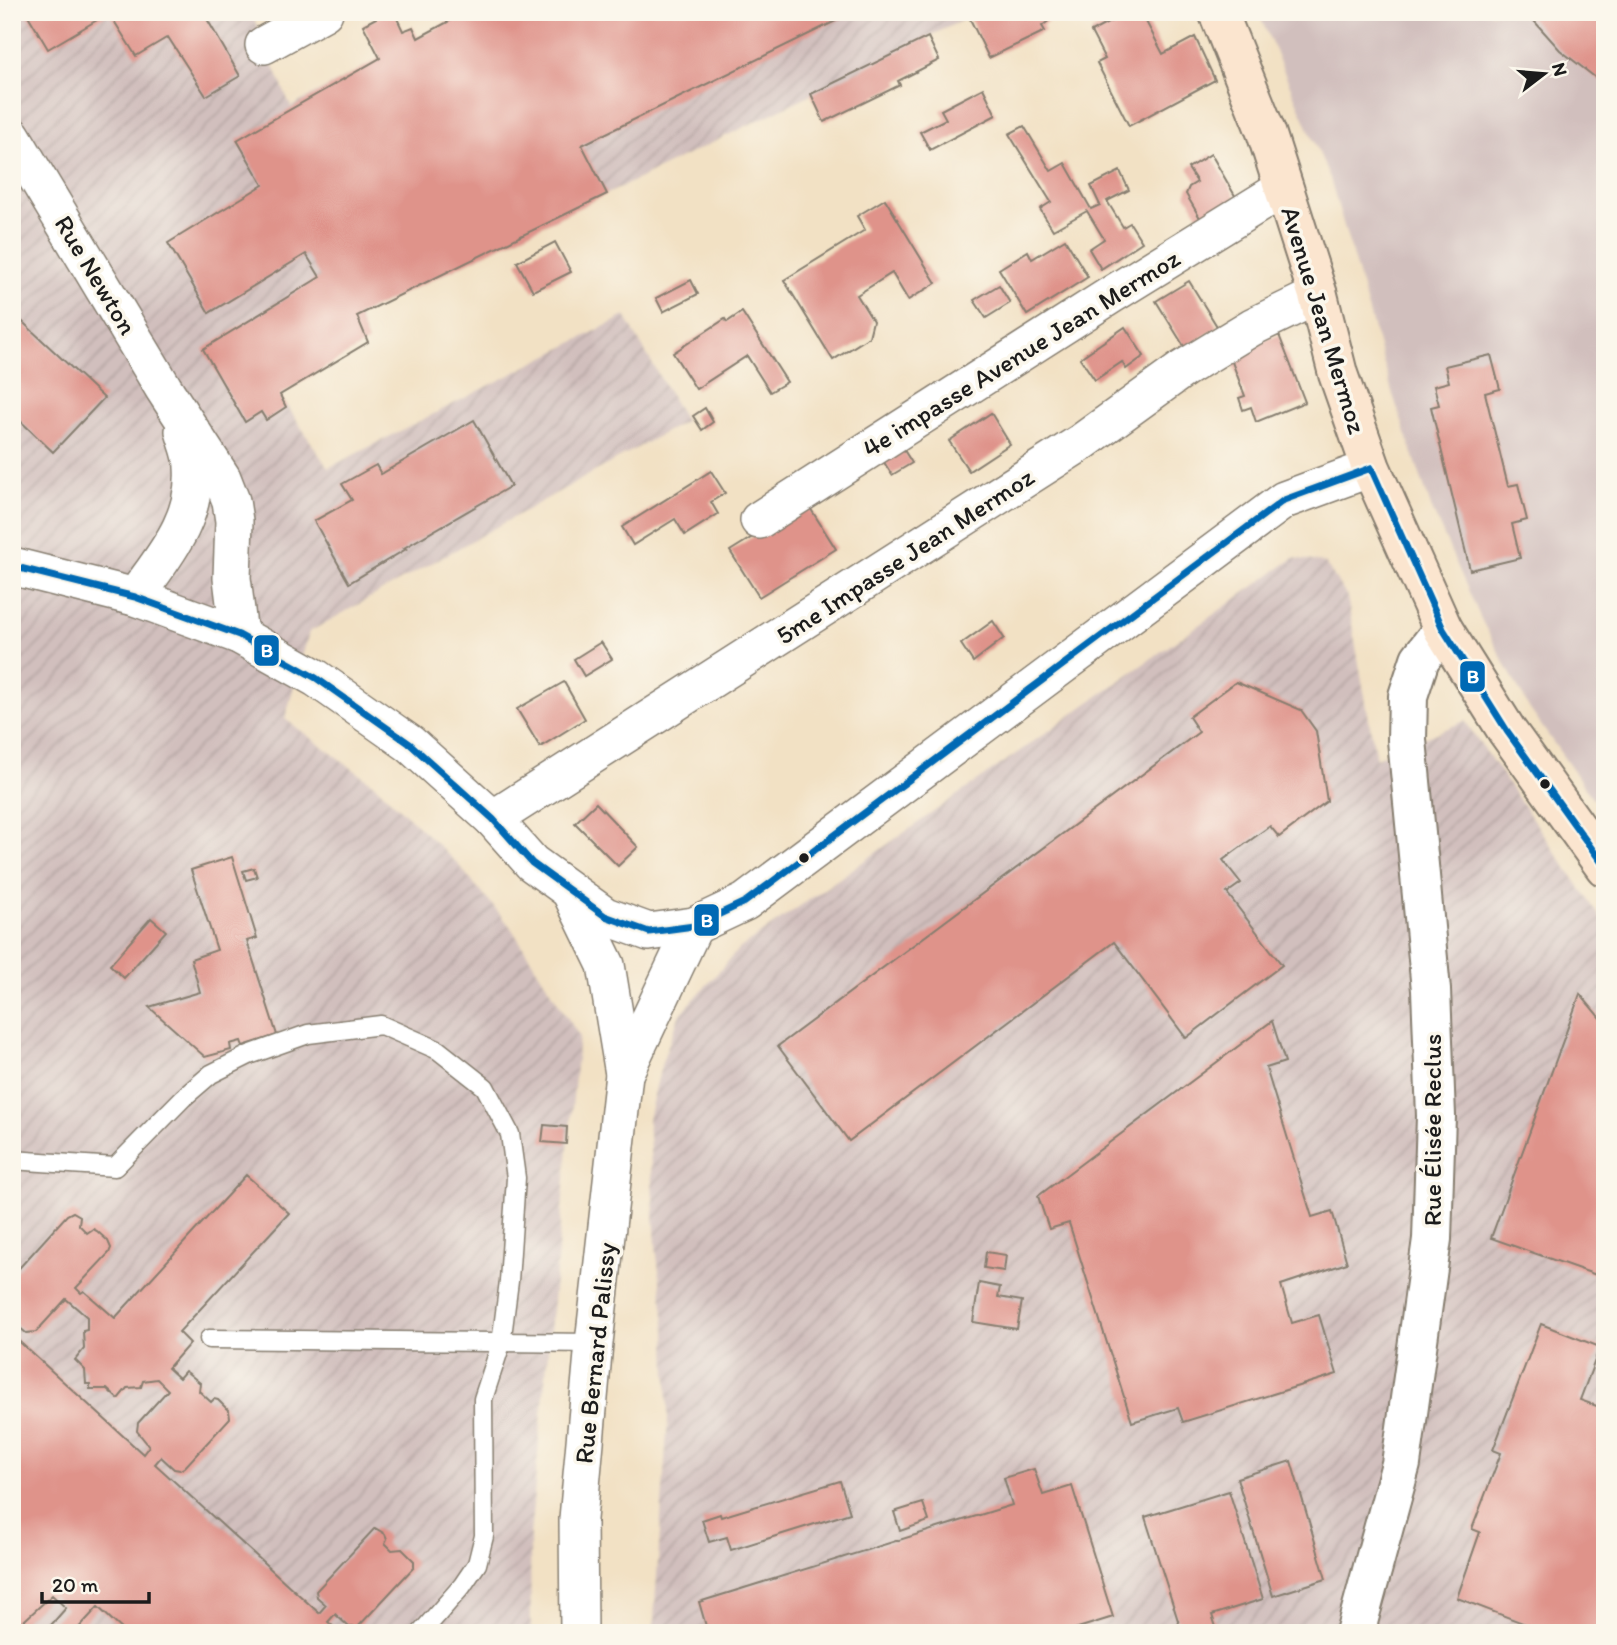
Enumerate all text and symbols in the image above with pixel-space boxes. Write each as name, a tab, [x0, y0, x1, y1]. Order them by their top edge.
north arrow	[1508, 38, 1578, 108]
text: N	[1547, 60, 1573, 79]
street label: Avenue Jean Mermoz	[1274, 202, 1374, 438]
street label: Rue Newton	[48, 209, 144, 341]
street label: 4e impasse Avenue Jean Mermoz	[856, 242, 1186, 464]
street label: 5me Impasse Jean Mermoz	[770, 461, 1040, 651]
line badge: B	[253, 634, 280, 667]
text: B	[261, 639, 273, 662]
line badge: B	[1459, 660, 1486, 693]
text: B	[1467, 665, 1479, 688]
unlabelled marker	[1538, 777, 1552, 791]
unlabelled marker	[797, 851, 811, 865]
line badge: B	[693, 903, 720, 937]
text: B	[701, 909, 713, 932]
street label: Rue Élisée Reclus	[1416, 1034, 1448, 1226]
street label: Rue Bernard Palissy	[567, 1241, 623, 1465]
scale bar	[42, 1561, 149, 1605]
text: 20 m	[52, 1572, 99, 1597]

